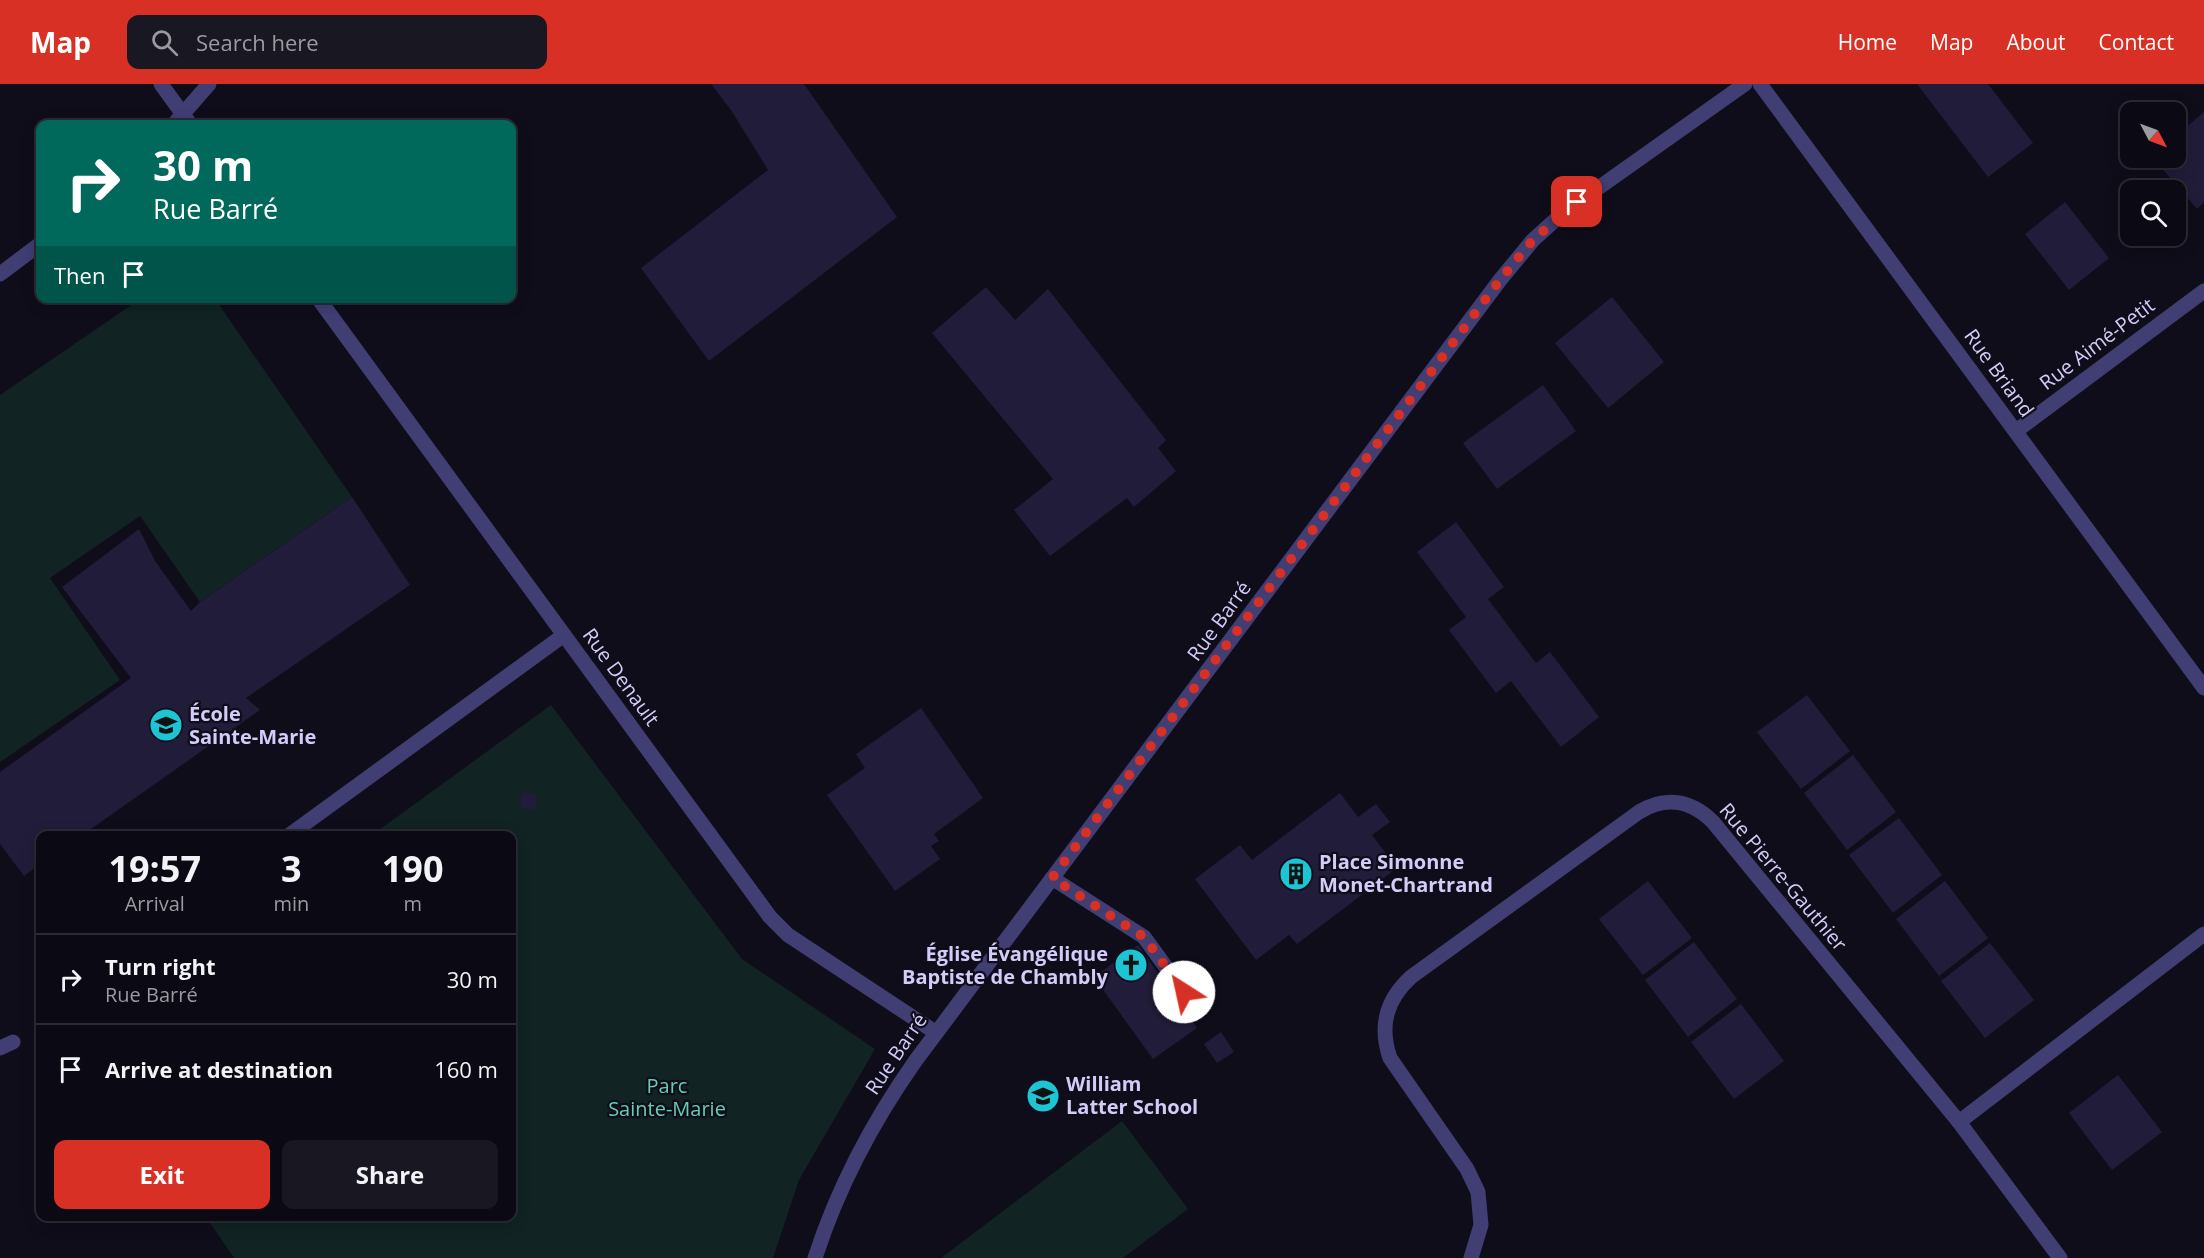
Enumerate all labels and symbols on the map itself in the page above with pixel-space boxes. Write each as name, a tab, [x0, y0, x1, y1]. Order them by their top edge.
north arrow	[2120, 102, 2186, 168]
pin	[1551, 176, 1602, 227]
street label: Rue Aimé-Petit	[2034, 291, 2160, 396]
street label: Rue Briand	[1958, 323, 2041, 422]
street label: Rue Barré	[1180, 575, 1257, 666]
street label: Rue Denault	[577, 622, 666, 731]
place label: École Sainte-Marie	[189, 700, 316, 750]
school or university icon: École Sainte-Marie	[148, 707, 184, 743]
street label: Rue Pierre-Gauthier	[1714, 797, 1853, 956]
place label: Place Simonne Monet-Chartrand	[1319, 848, 1493, 898]
building icon: Place Simonne Monet-Chartrand	[1278, 856, 1314, 892]
place label: Église Évangélique Baptiste de Chambly	[902, 940, 1109, 990]
church icon: Église Évangélique Baptiste de Chambly	[1113, 947, 1149, 983]
position arrow	[1152, 960, 1216, 1024]
street label: Rue Barré	[858, 1008, 933, 1100]
place label: William Latter School	[1066, 1070, 1198, 1120]
park label: Parc Sainte-Marie	[608, 1072, 726, 1122]
school or university icon: William Latter School	[1025, 1078, 1061, 1114]

